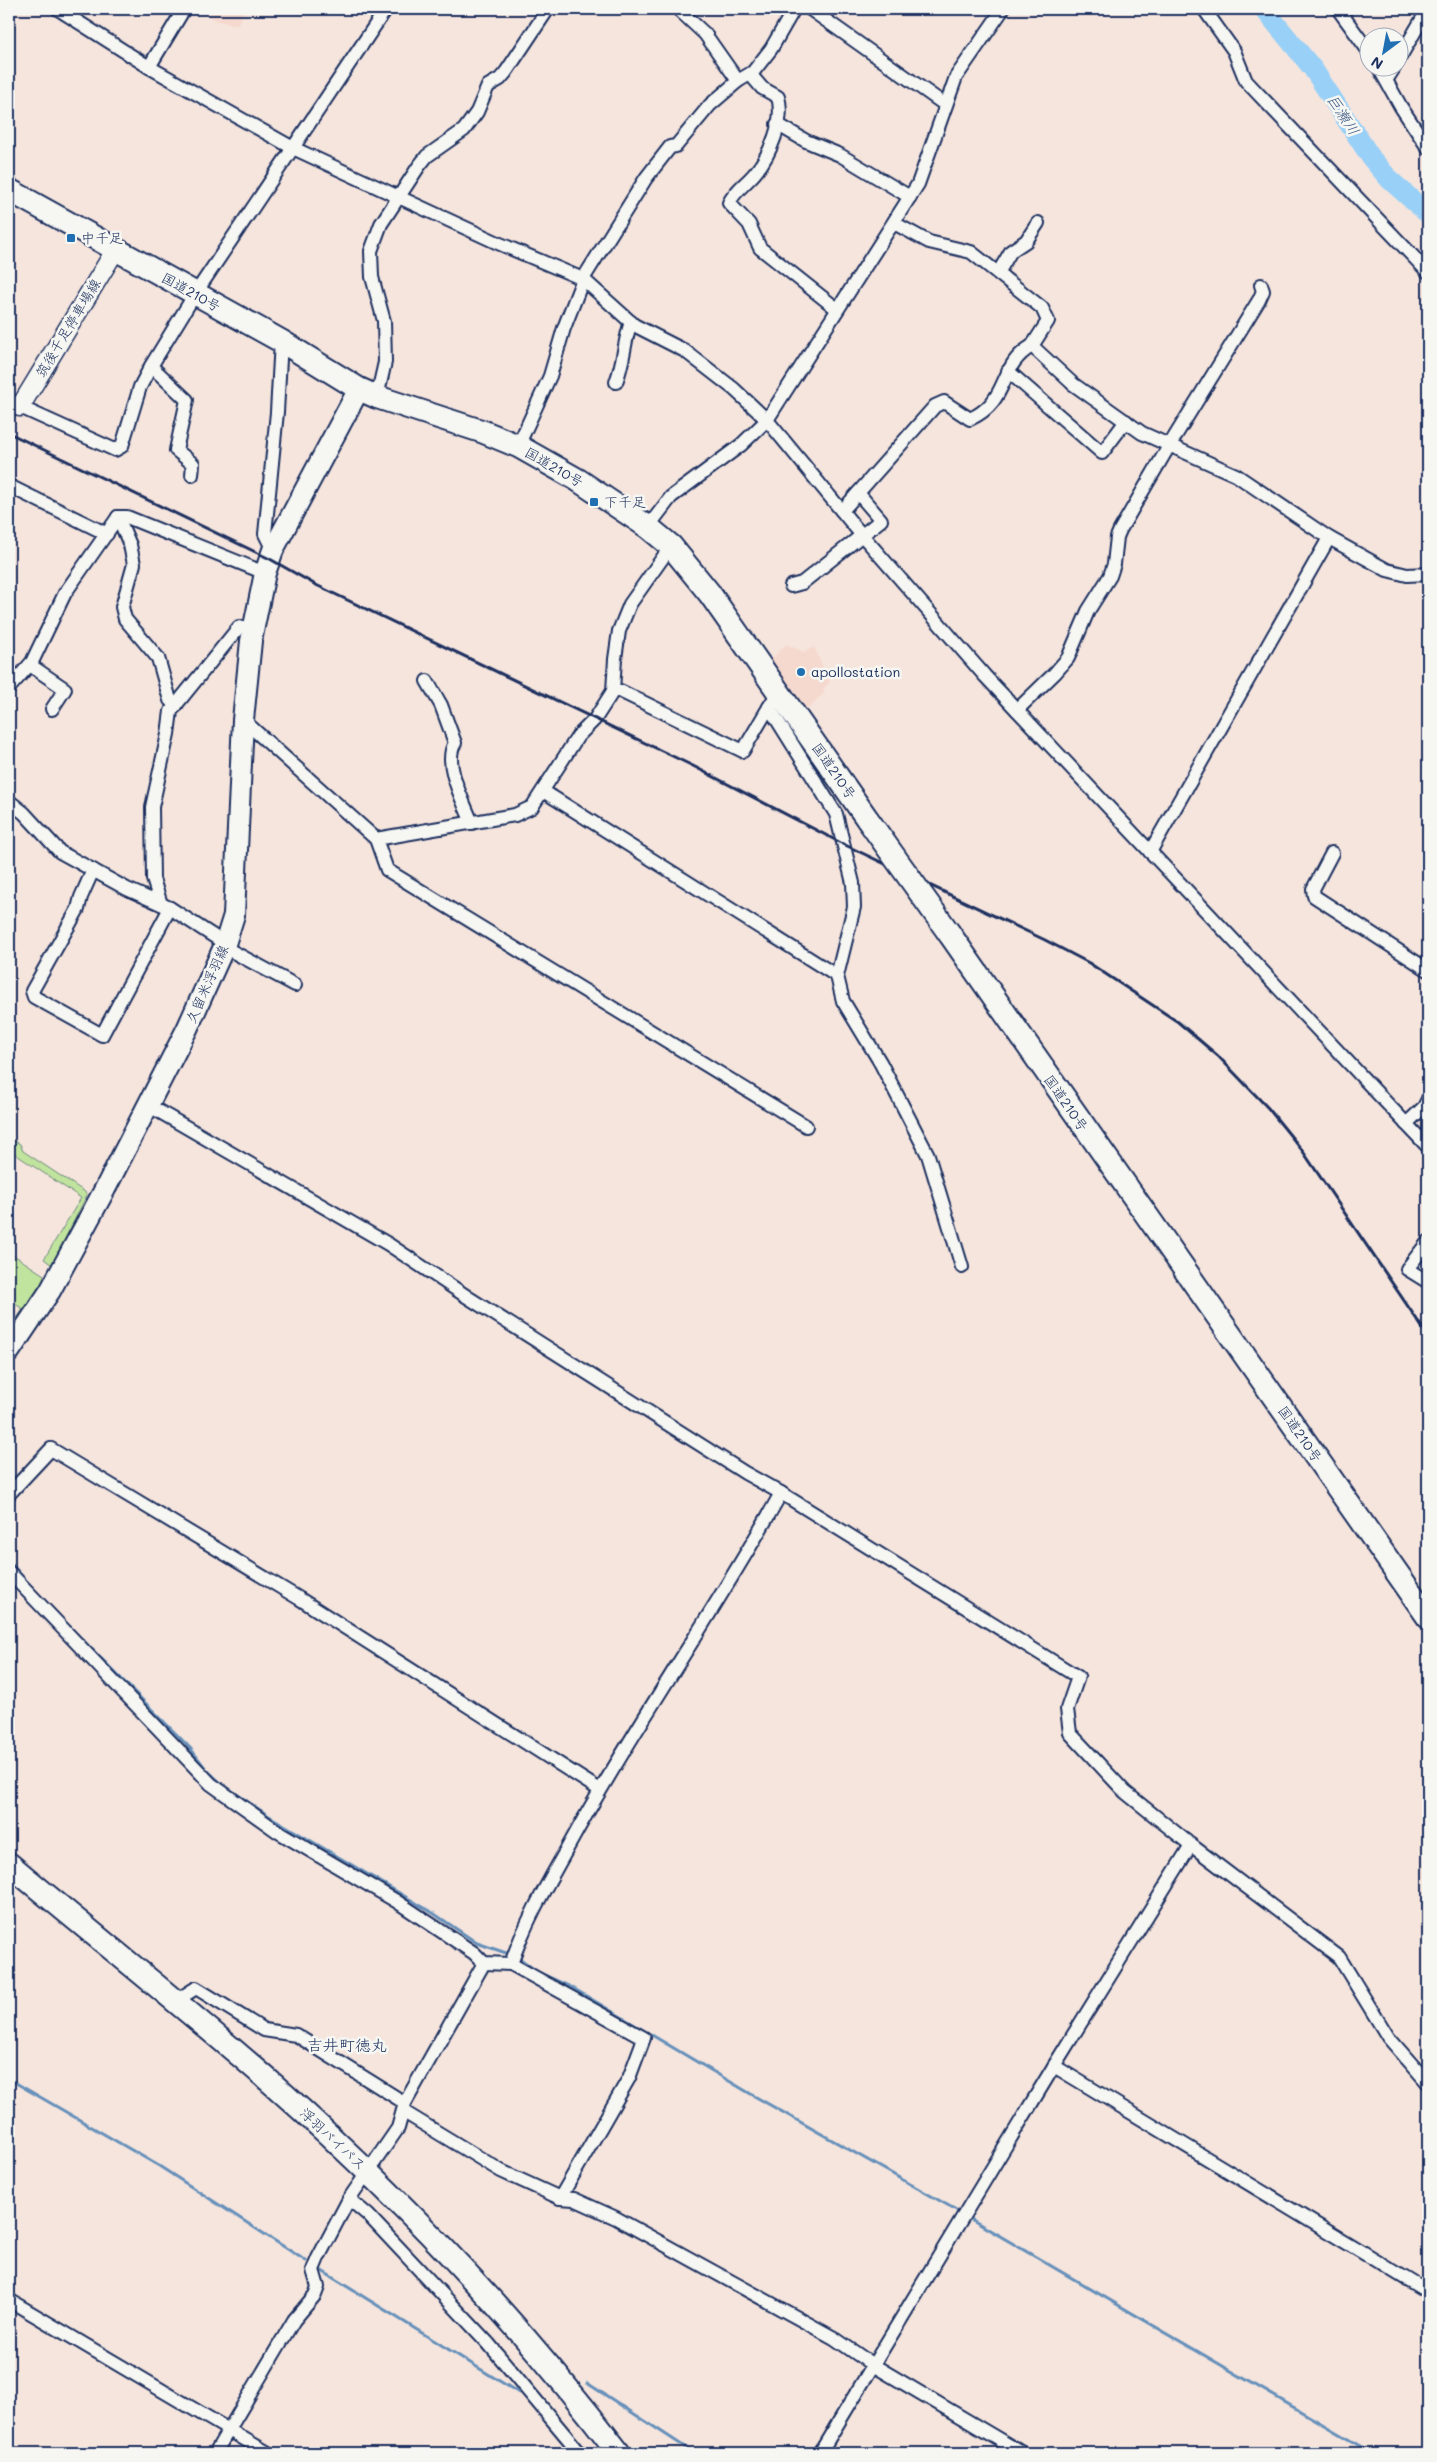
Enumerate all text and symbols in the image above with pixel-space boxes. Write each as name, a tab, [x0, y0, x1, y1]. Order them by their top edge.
north arrow	[1360, 28, 1410, 78]
text: N	[1367, 53, 1386, 74]
water label: 巨瀬川	[1323, 90, 1364, 139]
place label: 中千足	[81, 228, 123, 247]
marker: 中千足	[65, 232, 77, 244]
street label: 国道210号	[158, 268, 224, 316]
street label: 筑後千足停車場線	[31, 275, 105, 381]
street label: 国道210号	[521, 442, 587, 491]
place label: 下千足	[604, 492, 646, 511]
marker: 下千足	[588, 496, 600, 508]
place label: apollostation	[811, 662, 900, 681]
marker: apollostation	[795, 666, 807, 678]
street label: 国道210号	[808, 739, 861, 803]
street label: 久留米浮羽線	[181, 942, 232, 1026]
street label: 国道210号	[1040, 1071, 1093, 1135]
street label: 国道210号	[1274, 1402, 1327, 1466]
district label: 吉井町徳丸	[307, 2034, 387, 2055]
street label: 浮羽バイパス	[296, 2103, 370, 2174]

